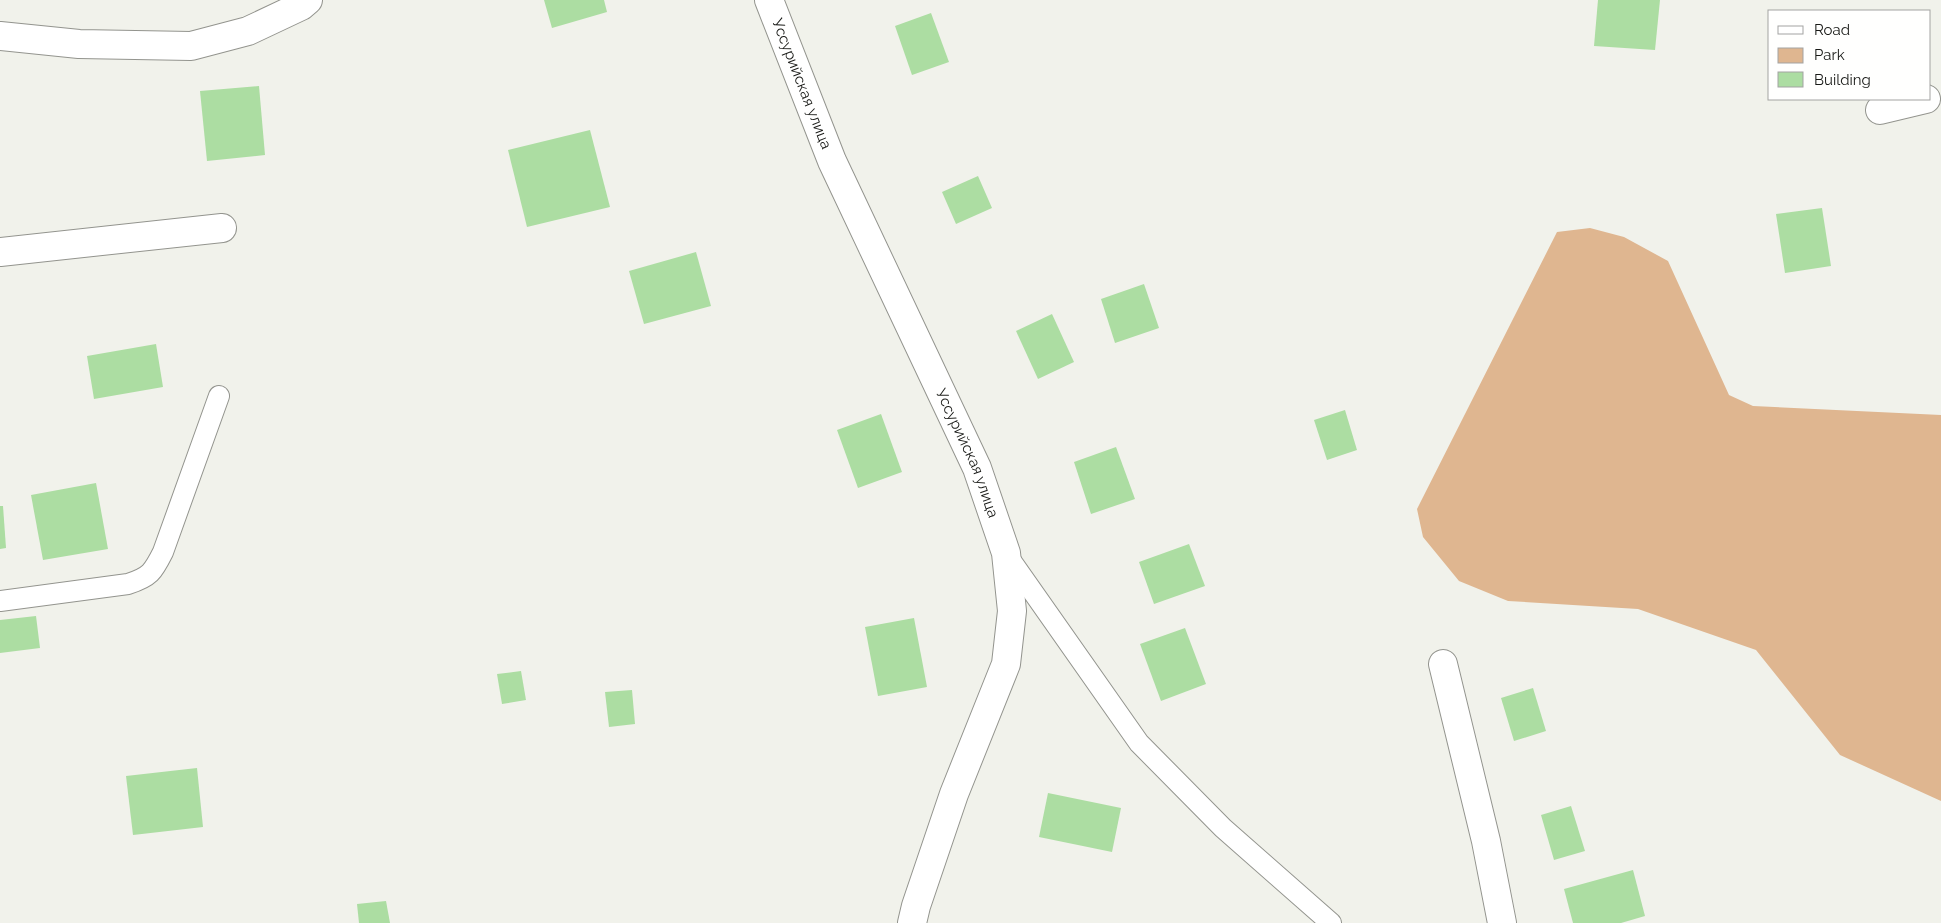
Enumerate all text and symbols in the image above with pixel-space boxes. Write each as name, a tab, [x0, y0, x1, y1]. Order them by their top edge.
legend	[1768, 10, 1931, 100]
street label: Уссурийская улица	[768, 16, 835, 152]
text: Road	[1814, 21, 1850, 39]
text: Park	[1814, 46, 1845, 64]
text: Building	[1814, 71, 1871, 89]
street label: Уссурийская улица	[932, 386, 1002, 520]

